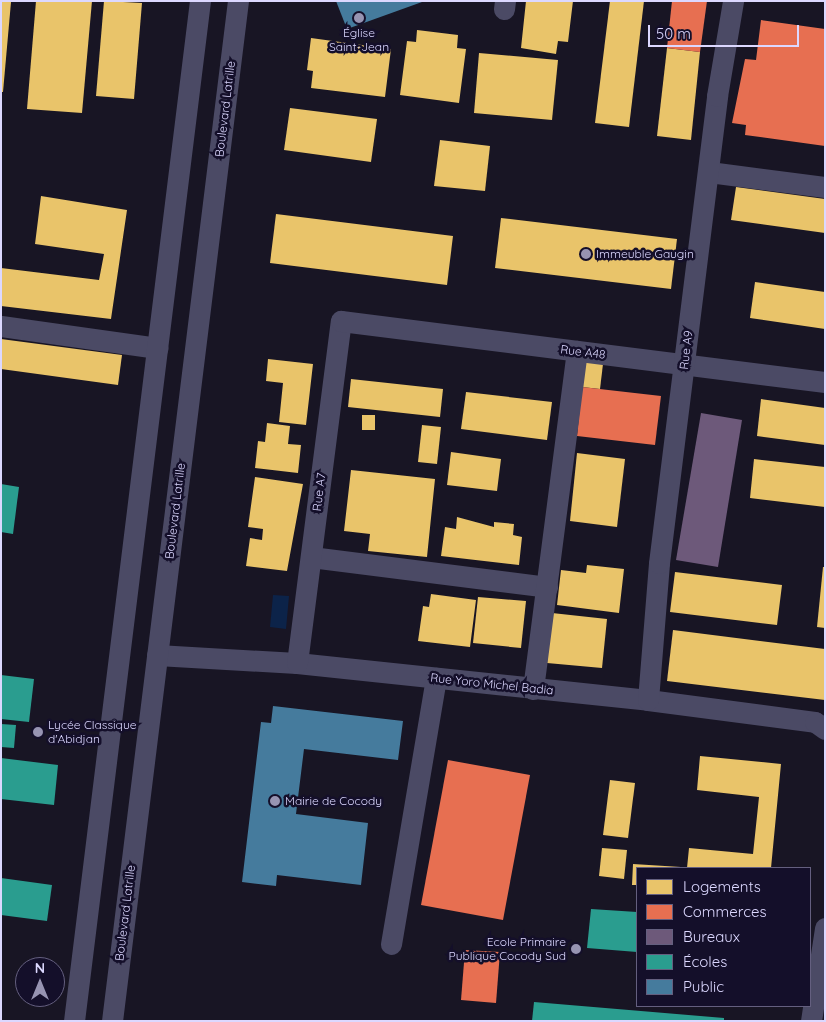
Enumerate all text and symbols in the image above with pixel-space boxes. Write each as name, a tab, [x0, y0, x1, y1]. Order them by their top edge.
marker: Église Saint-Jean	[353, 12, 365, 24]
scale bar	[651, 15, 802, 47]
text: 50 m	[656, 24, 691, 43]
place label: Église Saint-Jean	[329, 26, 389, 54]
street label: Boulevard Latrille	[212, 60, 238, 158]
place label: Immeuble Gaugin	[596, 247, 694, 261]
marker: Immeuble Gaugin	[580, 248, 592, 260]
street label: Rue A9	[676, 330, 696, 370]
street label: Rue A48	[560, 342, 606, 362]
street label: Boulevard Latrille	[162, 462, 188, 560]
street label: Rue A7	[309, 472, 329, 512]
street label: Rue Yoro Michel Badia	[430, 670, 554, 698]
place label: Lycée Classique d'Abidjan	[48, 718, 136, 746]
marker: Lycée Classique d'Abidjan	[32, 726, 44, 738]
place label: Mairie de Cocody	[285, 794, 382, 808]
marker: Mairie de Cocody	[269, 795, 281, 807]
street label: Boulevard Latrille	[112, 864, 138, 962]
legend	[636, 867, 811, 1007]
text: Logements	[683, 877, 761, 896]
text: Commerces	[683, 902, 766, 921]
text: Bureaux	[683, 927, 740, 946]
place label: Ecole Primaire Publique Cocody Sud	[449, 935, 566, 963]
marker: Ecole Primaire Publique Cocody Sud	[570, 943, 582, 955]
text: Écoles	[683, 952, 727, 971]
north arrow	[15, 957, 65, 1007]
text: N	[35, 959, 45, 977]
text: Public	[683, 977, 724, 996]

